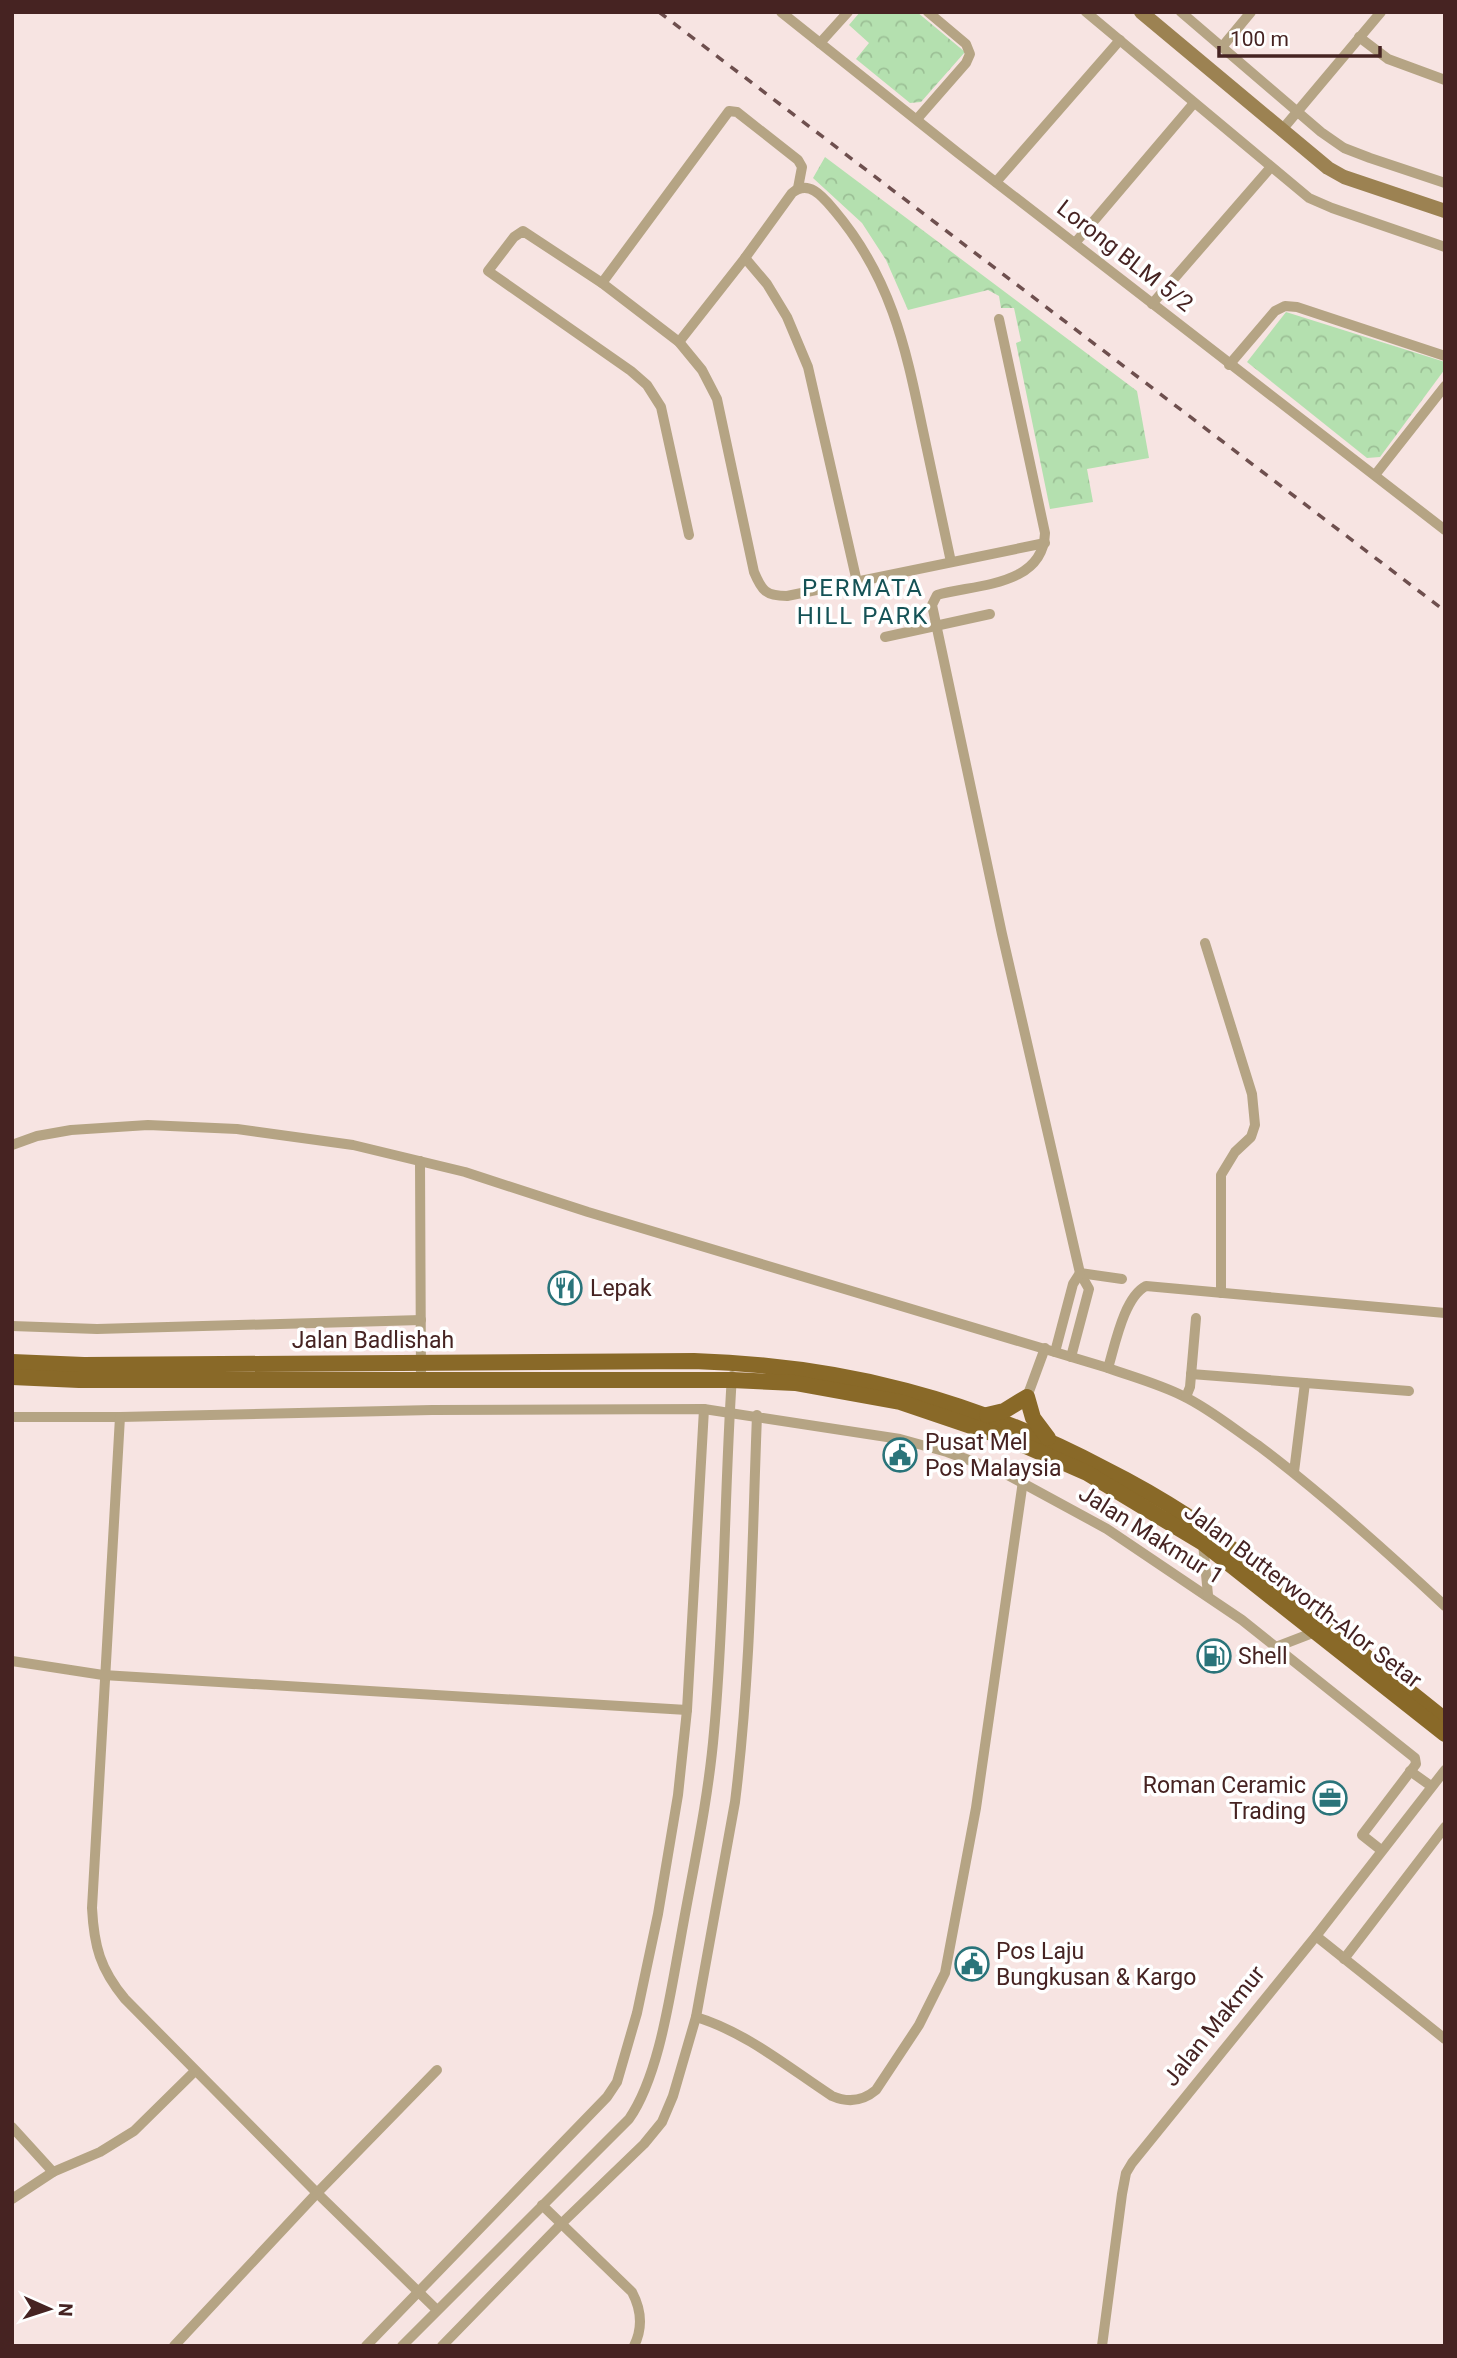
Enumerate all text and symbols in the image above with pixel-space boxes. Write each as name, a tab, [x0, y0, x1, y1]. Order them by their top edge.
scale bar	[1219, 14, 1380, 58]
text: 100 m	[1230, 27, 1289, 51]
street label: Lorong BLM 5/2	[1052, 194, 1199, 318]
district label: PERMATA HILL PARK	[797, 574, 929, 630]
restaurant icon: Lepak	[546, 1269, 584, 1307]
place label: Lepak	[590, 1275, 652, 1302]
street label: Jalan Badlishah	[292, 1327, 454, 1354]
place label: Pusat Mel Pos Malaysia	[925, 1429, 1061, 1482]
public building icon: Pusat Mel Pos Malaysia	[881, 1436, 919, 1474]
street label: Jalan Makmur 1	[1074, 1480, 1228, 1590]
street label: Jalan Butterworth-Alor Setar	[1179, 1498, 1427, 1694]
fuel station icon: Shell	[1195, 1637, 1233, 1675]
place label: Shell	[1238, 1643, 1288, 1670]
place label: Roman Ceramic Trading	[1143, 1772, 1306, 1825]
office icon: Roman Ceramic Trading	[1311, 1779, 1349, 1817]
place label: Pos Laju Bungkusan & Kargo	[996, 1938, 1196, 1991]
public building icon: Pos Laju Bungkusan & Kargo	[953, 1945, 991, 1983]
street label: Jalan Makmur	[1157, 1960, 1271, 2091]
north arrow	[14, 2274, 84, 2344]
text: N	[54, 2303, 77, 2317]

